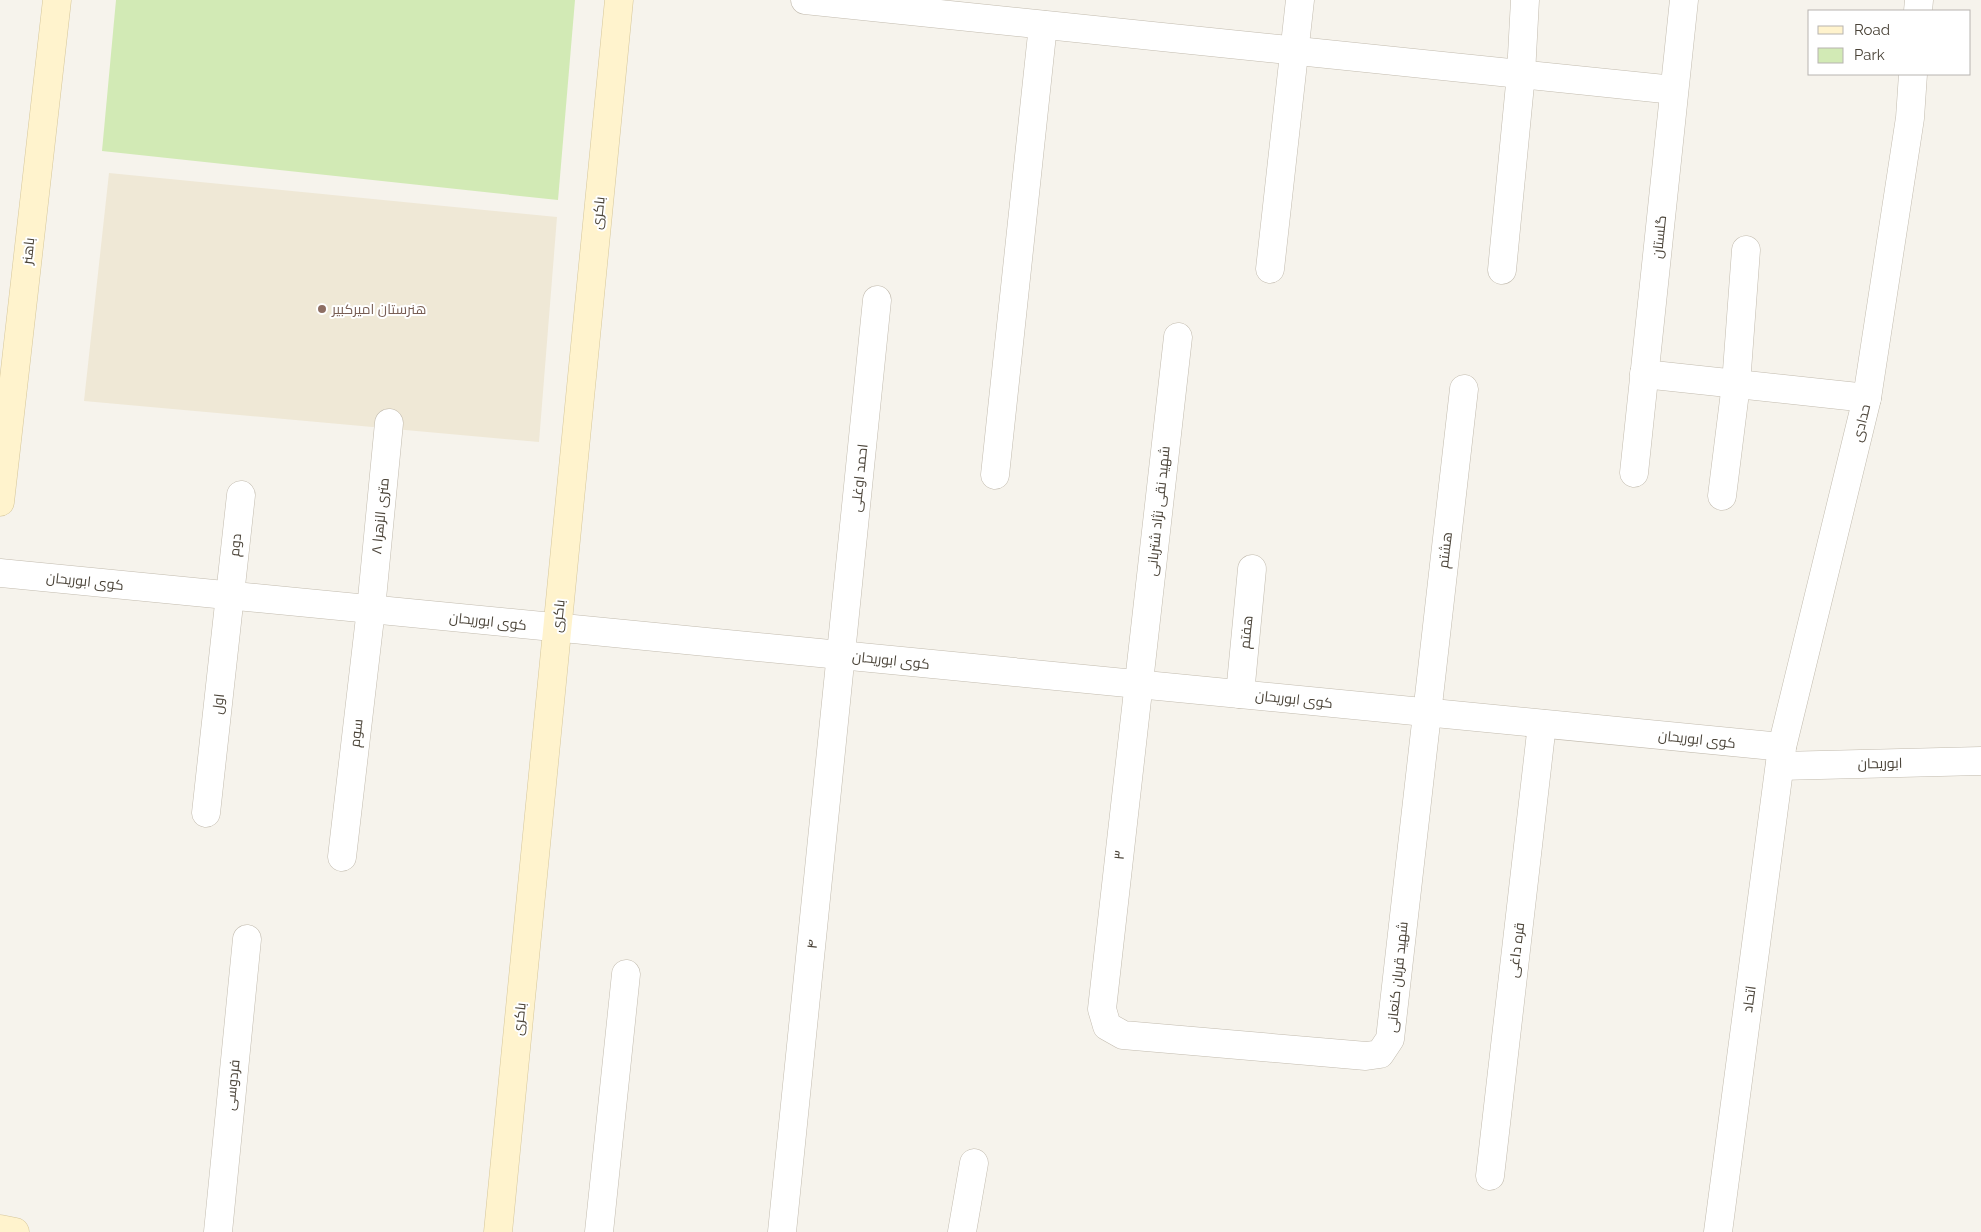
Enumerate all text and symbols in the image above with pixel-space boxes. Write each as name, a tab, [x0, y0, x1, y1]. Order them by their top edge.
legend	[1808, 10, 1971, 75]
text: Road	[1854, 21, 1890, 39]
text: Park	[1854, 46, 1885, 64]
street label: باکری	[588, 196, 608, 230]
street label: گلستان	[1649, 215, 1669, 259]
street label: باهنر	[19, 237, 37, 266]
place label: هنرستان امیرکبیر	[331, 301, 426, 317]
marker: هنرستان امیرکبیر	[316, 303, 328, 315]
street label: حدادی	[1849, 402, 1873, 444]
street label: احمد اوغلی	[847, 443, 871, 513]
street label: شهید نقی نژاد شتربانی	[1143, 445, 1173, 577]
street label: ۸ متری الزهرا	[368, 477, 392, 555]
street label: هشتم	[1435, 531, 1457, 569]
street label: دوم	[226, 533, 246, 558]
street label: کوی ابوریحان	[45, 569, 125, 593]
street label: باکری	[548, 599, 568, 633]
street label: کوی ابوریحان	[448, 609, 528, 633]
street label: هفتم	[1236, 615, 1258, 650]
street label: کوی ابوریحان	[851, 648, 931, 672]
street label: کوی ابوریحان	[1254, 687, 1334, 711]
street label: اول	[209, 693, 228, 715]
street label: سوم	[346, 718, 368, 748]
street label: کوی ابوریحان	[1657, 727, 1737, 751]
street label: ابوریحان	[1857, 755, 1903, 771]
street label: ۳	[1111, 849, 1127, 861]
street label: شهید قربان کنعانی	[1383, 921, 1411, 1033]
street label: قره داغی	[1505, 921, 1527, 979]
street label: ۴	[804, 939, 820, 949]
street label: اتحاد	[1739, 985, 1759, 1013]
street label: باکری	[509, 1002, 529, 1036]
street label: فردوسی	[221, 1059, 243, 1111]

